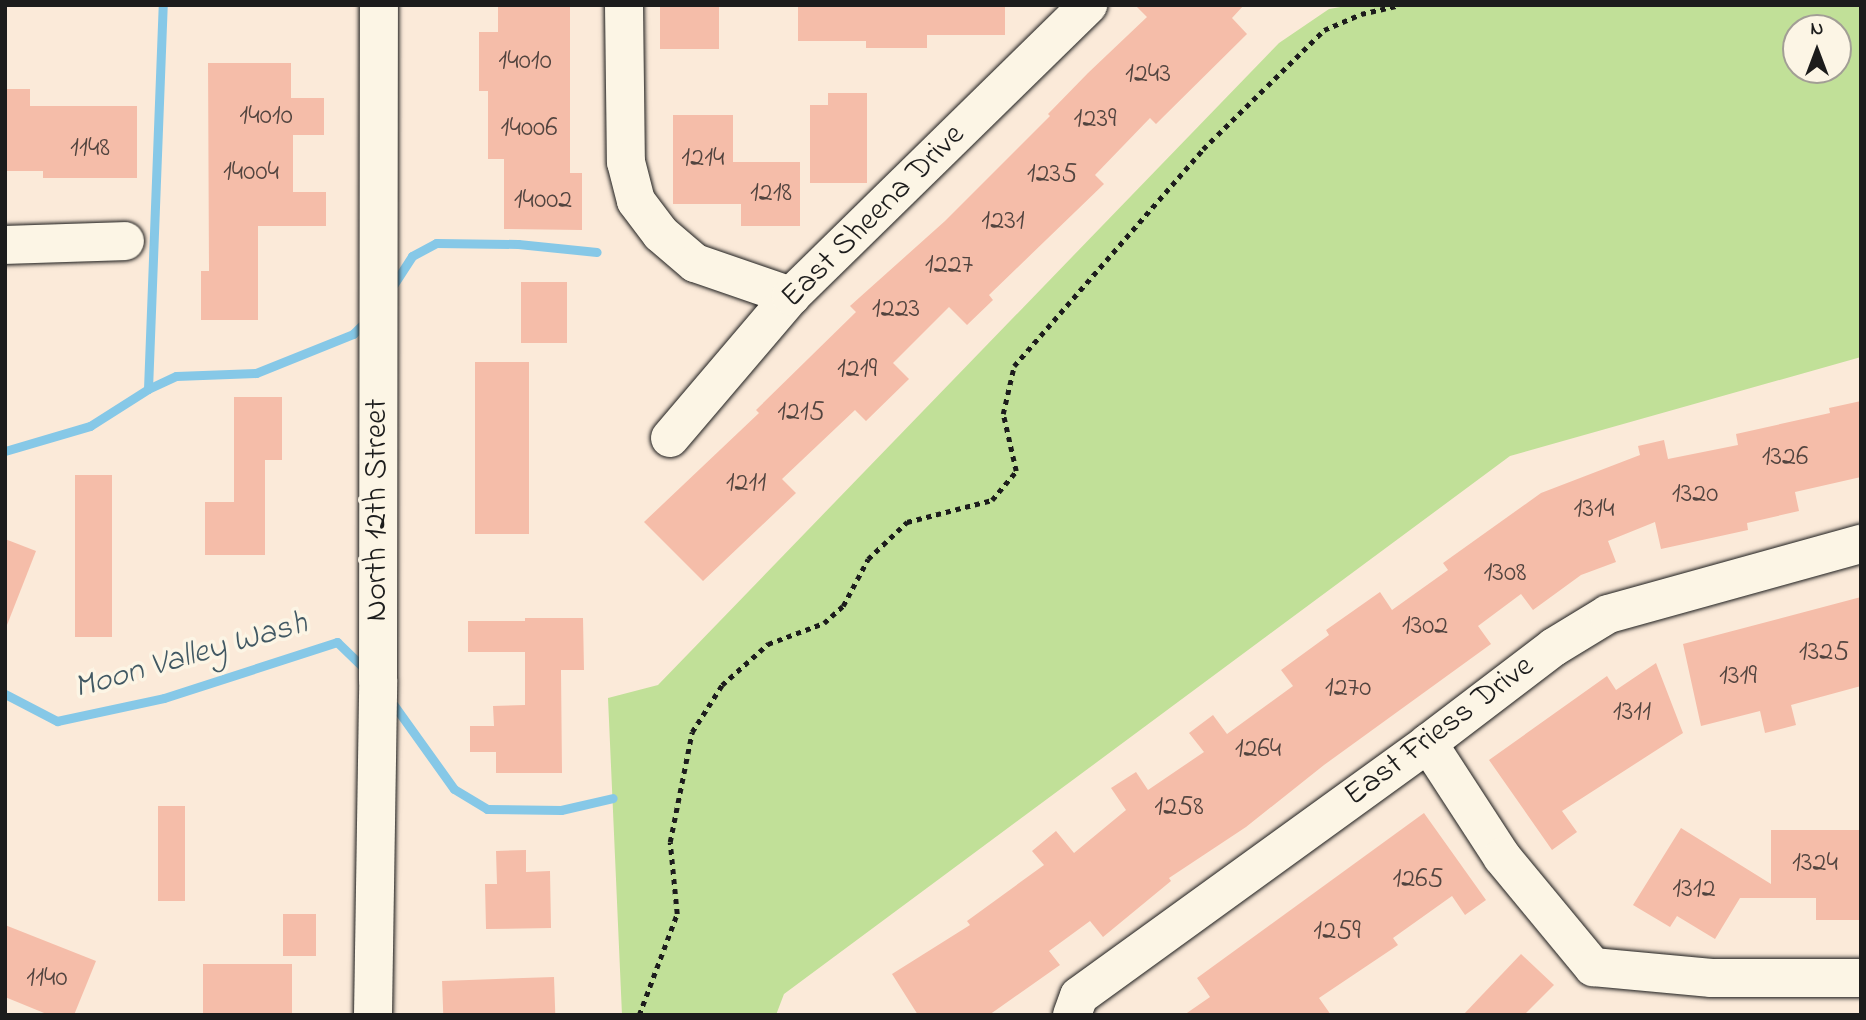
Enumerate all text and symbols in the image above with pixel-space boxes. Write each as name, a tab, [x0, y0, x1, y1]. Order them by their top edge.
north arrow	[1782, 14, 1852, 84]
text: N	[1811, 16, 1823, 43]
house number: 14010	[498, 45, 552, 79]
house number: 1243	[1125, 58, 1171, 92]
house number: 14010	[239, 100, 293, 134]
house number: 1239	[1074, 103, 1116, 137]
house number: 14006	[501, 112, 557, 146]
street label: East Sheena Drive	[774, 117, 974, 317]
house number: 1148	[70, 132, 110, 166]
house number: 1214	[681, 142, 725, 176]
house number: 14004	[223, 156, 279, 190]
house number: 1235	[1027, 158, 1077, 192]
house number: 1218	[750, 177, 792, 211]
house number: 14002	[514, 184, 572, 218]
house number: 1231	[981, 205, 1025, 239]
house number: 1227	[925, 249, 973, 283]
house number: 1223	[872, 293, 920, 327]
house number: 1219	[837, 353, 877, 387]
house number: 1215	[777, 396, 825, 430]
street label: North 12th Street	[359, 399, 397, 621]
house number: 1326	[1762, 441, 1808, 475]
house number: 1211	[726, 467, 766, 501]
house number: 1320	[1672, 478, 1718, 512]
house number: 1314	[1574, 493, 1614, 527]
house number: 1308	[1483, 557, 1527, 591]
water label: Moon Valley Wash	[70, 605, 312, 709]
house number: 1302	[1402, 610, 1448, 644]
house number: 1325	[1799, 636, 1849, 670]
street label: East Friess Drive	[1338, 648, 1542, 816]
house number: 1319	[1719, 660, 1757, 694]
house number: 1270	[1325, 672, 1371, 706]
house number: 1311	[1613, 696, 1651, 730]
house number: 1264	[1235, 733, 1281, 767]
house number: 1258	[1154, 791, 1204, 825]
house number: 1324	[1792, 847, 1838, 881]
house number: 1265	[1392, 863, 1444, 897]
house number: 1312	[1672, 873, 1716, 907]
house number: 1259	[1313, 915, 1361, 949]
house number: 1140	[26, 962, 68, 996]

